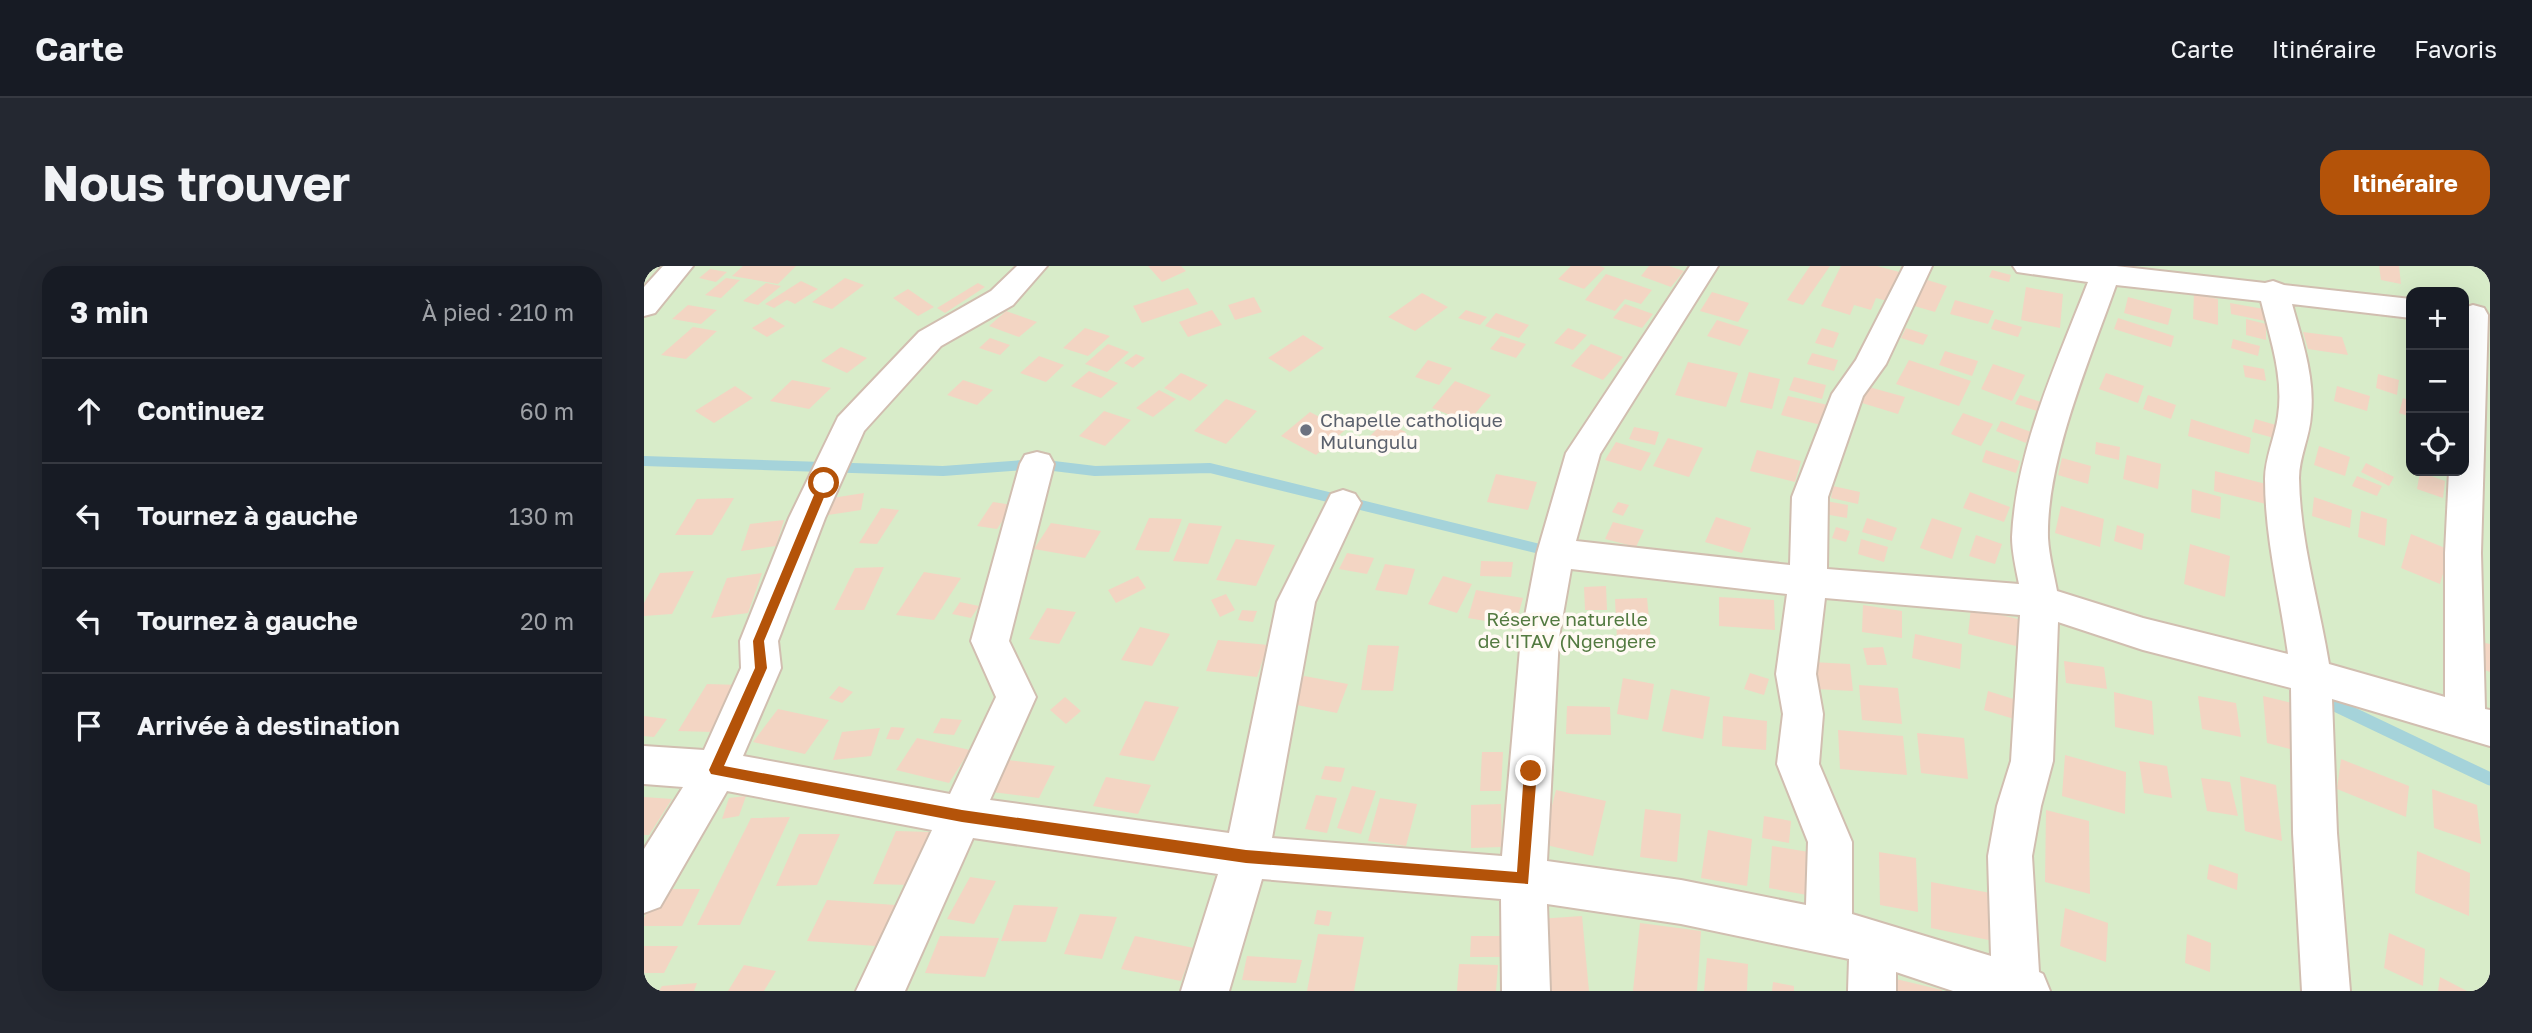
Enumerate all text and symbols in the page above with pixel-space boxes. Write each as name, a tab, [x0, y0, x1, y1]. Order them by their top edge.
text: Carte	[35, 29, 124, 68]
text: Carte	[2171, 34, 2234, 63]
text: Itinéraire	[2272, 34, 2376, 63]
text: Favoris	[2414, 34, 2497, 63]
button: Itinéraire	[2320, 150, 2490, 215]
text: Nous trouver	[42, 153, 350, 212]
map controls	[2406, 287, 2469, 476]
button: +	[2406, 287, 2469, 350]
text: 3 min	[70, 294, 148, 330]
text: À pied · 210 m	[422, 298, 574, 326]
button: −	[2406, 350, 2469, 413]
icon: ahead	[70, 392, 108, 430]
text: Continuez	[137, 395, 264, 426]
text: 60 m	[520, 397, 574, 425]
place label: Chapelle catholique Mulungulu	[1320, 408, 1503, 453]
button: locate	[2406, 413, 2469, 476]
marker: Chapelle catholique Mulungulu	[1298, 422, 1314, 438]
route start	[808, 467, 839, 498]
icon: left	[70, 497, 108, 535]
text: Tournez à gauche	[137, 500, 358, 531]
text: 130 m	[509, 502, 574, 530]
icon: left	[70, 602, 108, 640]
text: Tournez à gauche	[137, 605, 358, 636]
text: 20 m	[520, 607, 574, 635]
park label: Réserve naturelle de l'ITAV (Ngengere	[1478, 607, 1656, 652]
icon: arrive	[70, 707, 108, 745]
text: Arrivée à destination	[137, 710, 400, 741]
route end	[1515, 755, 1546, 786]

